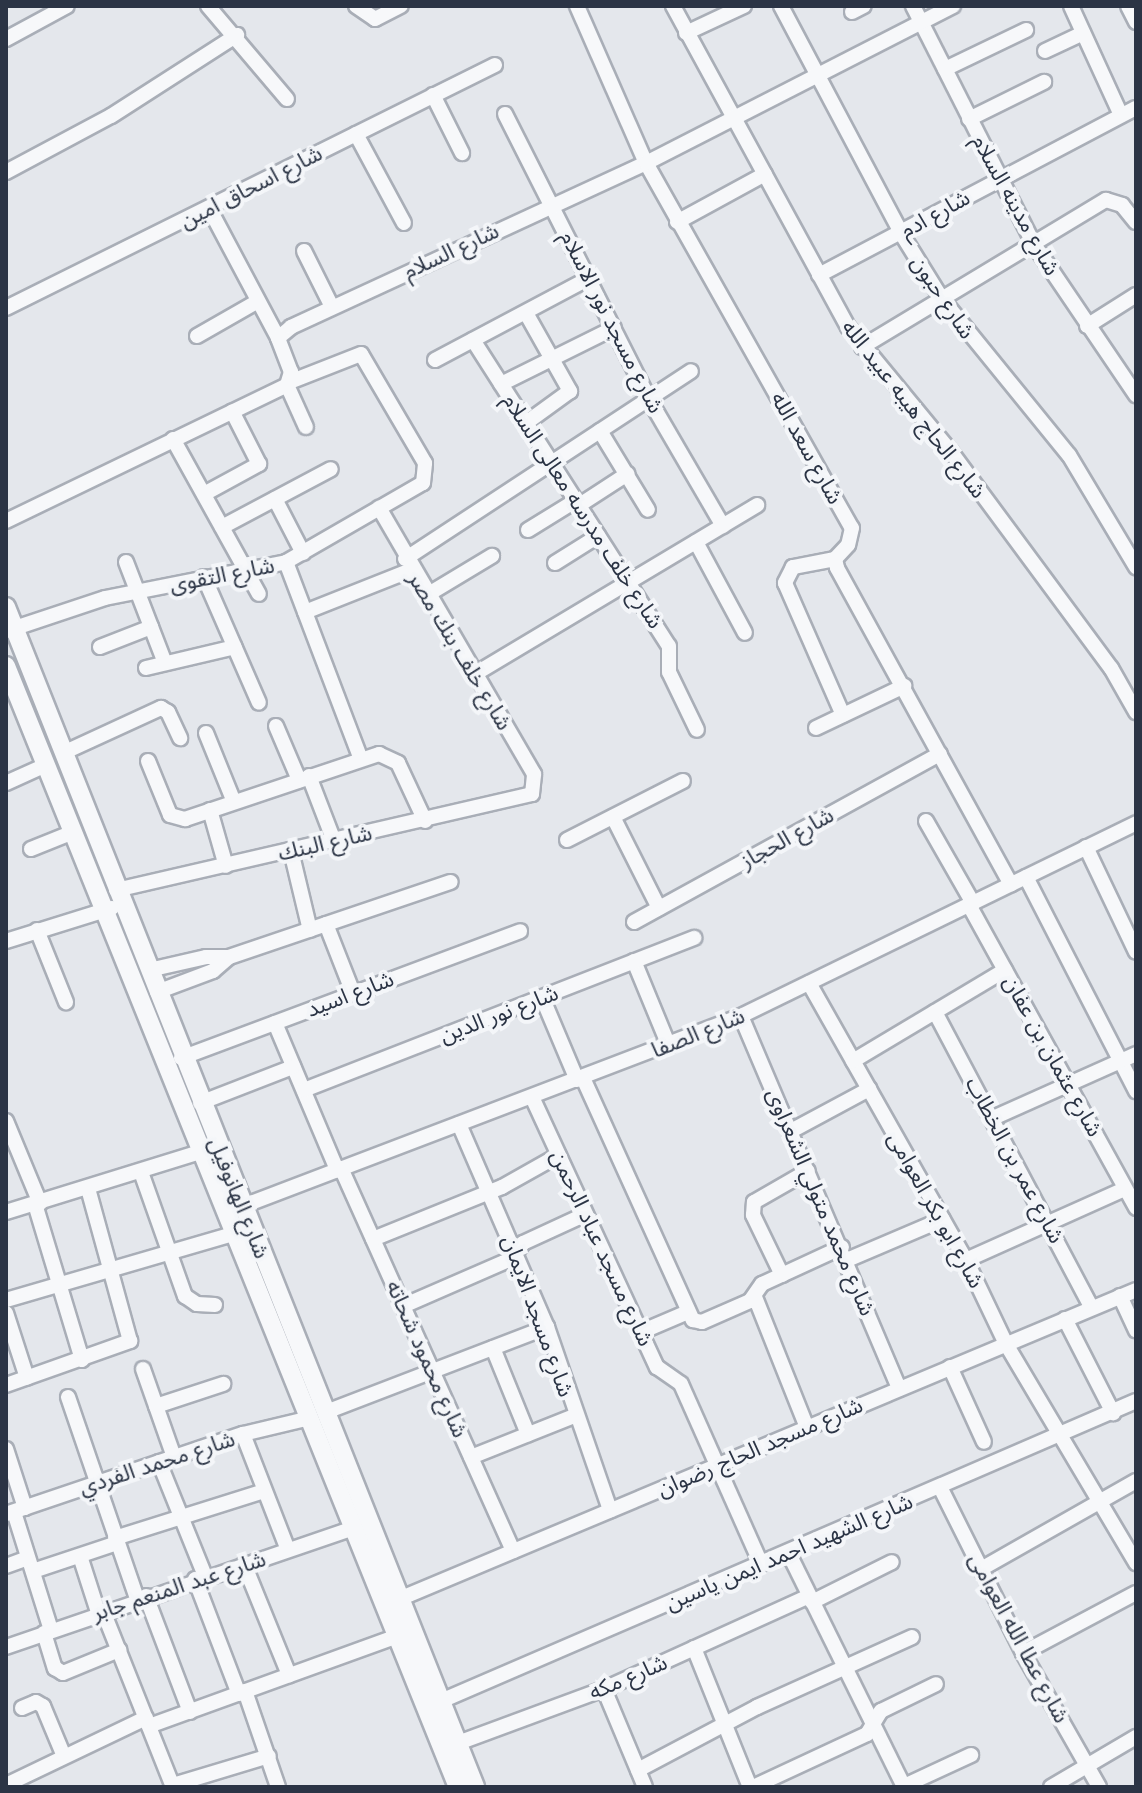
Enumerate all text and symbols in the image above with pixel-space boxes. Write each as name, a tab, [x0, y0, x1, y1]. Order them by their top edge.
street label: شارع مدينه السلام	[966, 130, 1066, 280]
street label: شارع اسحاق امين	[175, 140, 327, 234]
street label: شارع ادم	[896, 184, 974, 244]
street label: شارع السلام	[399, 217, 503, 285]
street label: شارع مسجد نور الاسلام	[555, 227, 669, 417]
street label: شارع حبون	[905, 250, 981, 344]
street label: شارع الحاج هيبه عبيد الله	[836, 315, 992, 503]
street label: شارع سعد الله	[765, 387, 849, 509]
street label: شارع خلف مدرسه معالى السلام	[497, 389, 669, 633]
street label: شارع التقوى	[167, 552, 277, 598]
street label: شارع خلف بنك مصر	[402, 567, 518, 735]
street label: شارع الحجاز	[736, 802, 838, 874]
street label: شارع البنك	[276, 819, 374, 867]
street label: شارع اسيد	[303, 965, 397, 1023]
street label: شارع عثمان بن عفان	[998, 971, 1108, 1141]
street label: شارع نور الدين	[436, 979, 562, 1049]
street label: شارع الصفا	[648, 1002, 748, 1064]
street label: شارع عمر بن الخطاب	[960, 1072, 1070, 1248]
street label: شارع محمد متولي الشعراوى	[761, 1084, 881, 1320]
street label: شارع ابو بكر العوامى	[882, 1127, 990, 1293]
street label: شارع الهانوفيل	[203, 1134, 275, 1262]
street label: شارع مسجد عباد الرحمن	[545, 1146, 659, 1350]
street label: شارع مسجد الايمان	[497, 1232, 579, 1400]
street label: شارع محمود شحاته	[381, 1276, 473, 1442]
street label: شارع مسجد الحاج رضوان	[653, 1392, 867, 1502]
street label: شارع محمد الفردي	[76, 1425, 238, 1501]
street label: شارع الشهيد احمد ايمن ياسين	[661, 1488, 917, 1616]
street label: شارع عبد المنعم جابر	[89, 1546, 269, 1626]
street label: شارع عطا الله العوامى	[963, 1549, 1075, 1727]
street label: شارع مكه	[585, 1649, 671, 1705]

